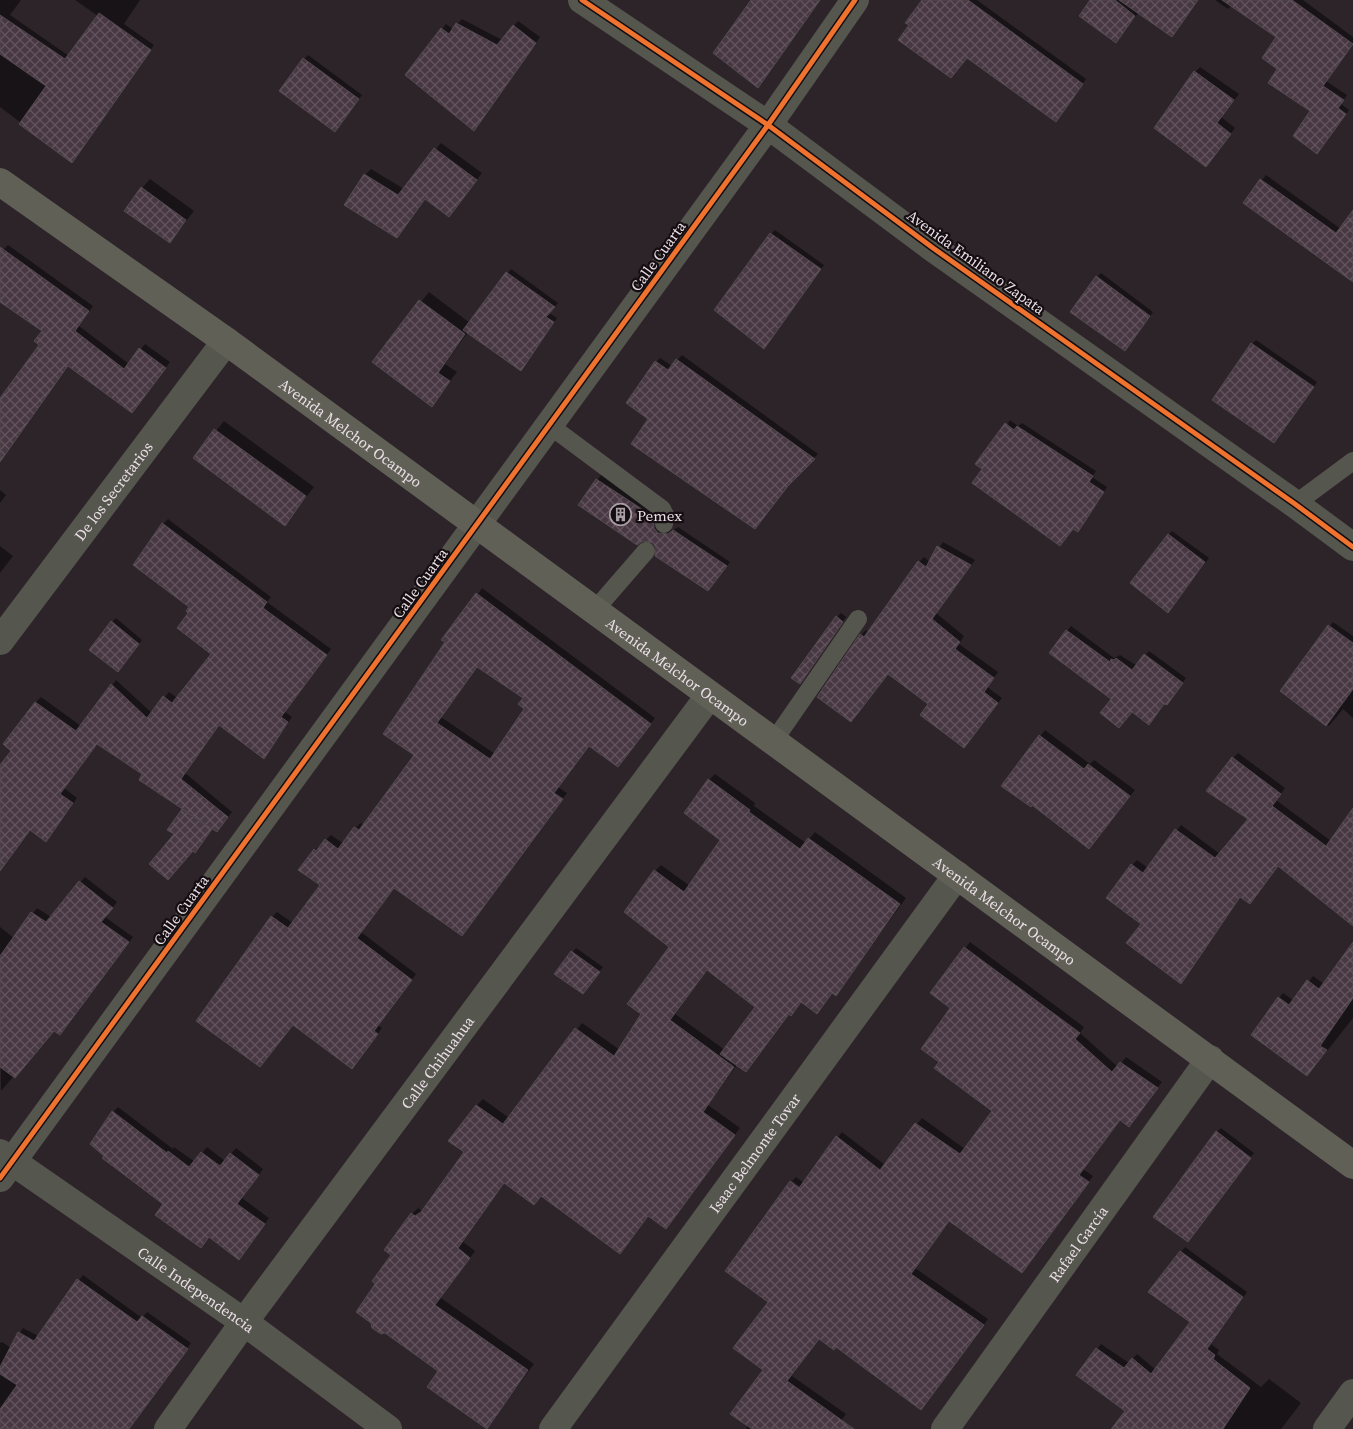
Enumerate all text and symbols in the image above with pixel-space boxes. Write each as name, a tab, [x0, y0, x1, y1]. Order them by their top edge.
street label: Avenida Emiliano Zapata	[903, 205, 1050, 319]
street label: Calle Cuarta	[625, 216, 691, 295]
street label: Avenida Melchor Ocampo	[275, 373, 427, 492]
street label: De los Secretarios	[69, 437, 157, 545]
building icon: Pemex	[609, 503, 633, 527]
place label: Pemex	[637, 505, 682, 526]
street label: Calle Cuarta	[387, 543, 453, 622]
street label: Avenida Melchor Ocampo	[602, 612, 754, 731]
street label: Avenida Melchor Ocampo	[929, 851, 1081, 970]
street label: Calle Cuarta	[148, 870, 214, 949]
street label: Calle Chihuahua	[396, 1011, 479, 1113]
street label: Isaac Belmonte Tovar	[704, 1088, 806, 1217]
street label: Rafael García	[1043, 1201, 1113, 1286]
street label: Calle Independencia	[134, 1241, 260, 1337]

